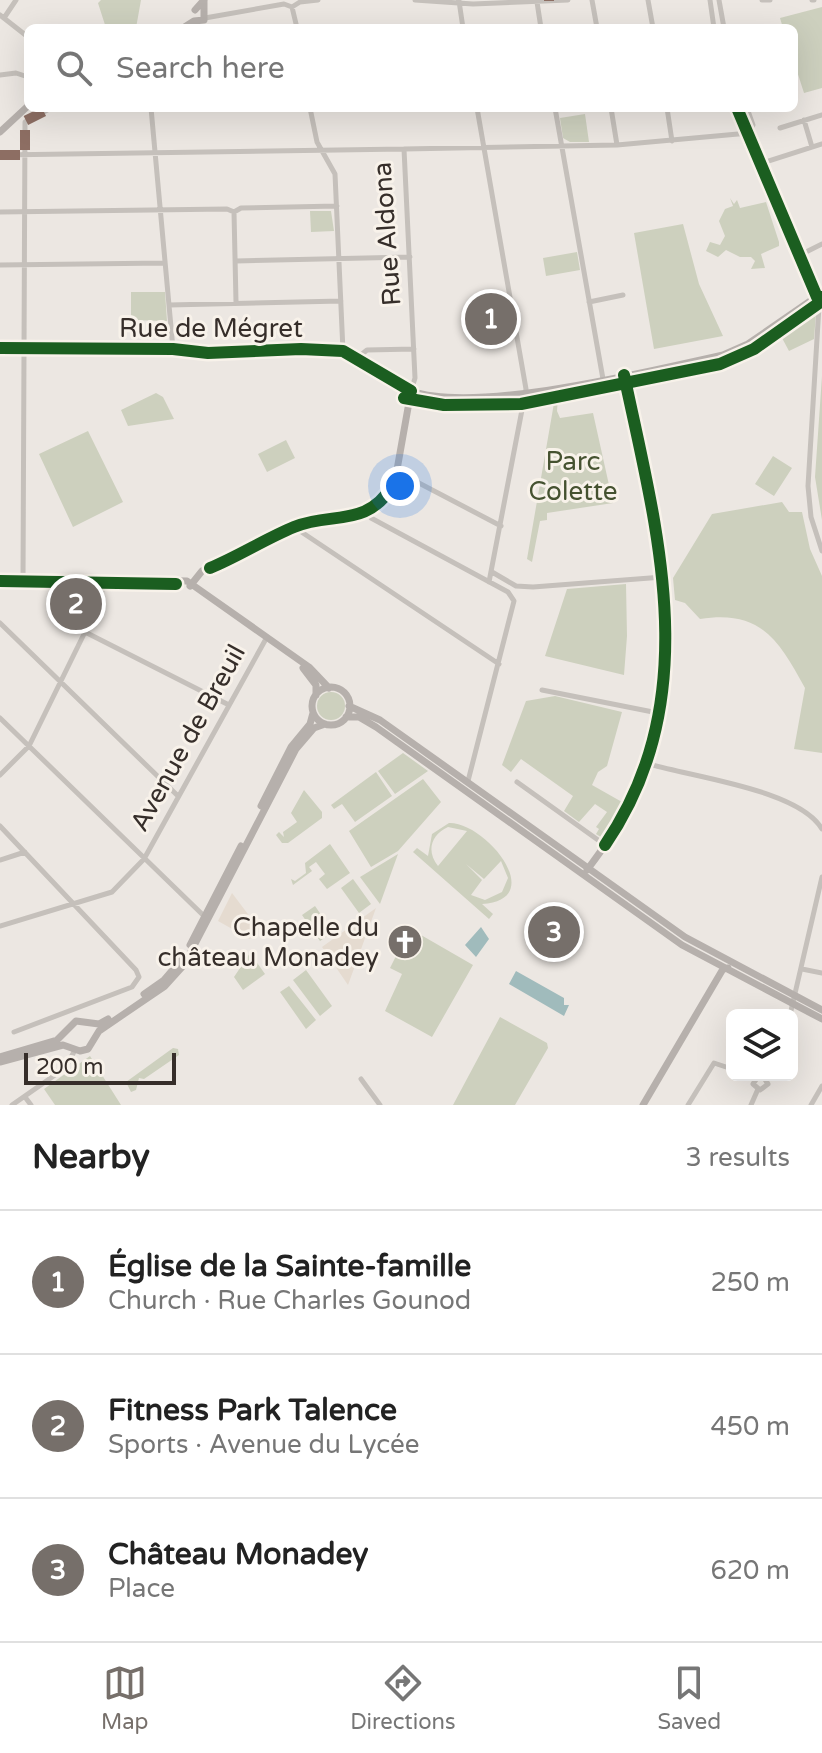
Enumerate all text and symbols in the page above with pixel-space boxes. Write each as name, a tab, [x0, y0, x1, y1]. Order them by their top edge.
search box	[24, 24, 798, 112]
icon: search	[52, 46, 96, 90]
text: Search here	[116, 50, 285, 87]
street label: Rue Aldona	[367, 161, 407, 307]
pin: 1	[465, 289, 517, 349]
street label: Rue de Mégret	[119, 313, 303, 344]
park label: Parc Colette	[528, 446, 618, 507]
your location	[380, 466, 420, 506]
pin: 2	[50, 574, 102, 634]
street label: Avenue de Breuil	[124, 639, 252, 837]
pin: 3	[528, 902, 580, 962]
place label: Chapelle du château Monadey	[157, 912, 379, 973]
church icon: Chapelle du château Monadey	[386, 923, 424, 961]
map controls	[726, 1009, 798, 1081]
button: layers	[726, 1009, 798, 1081]
scale bar	[24, 1049, 176, 1085]
text: 200 m	[36, 1054, 103, 1080]
text: Nearby	[32, 1137, 150, 1178]
text: 3 results	[685, 1142, 790, 1173]
text: Église de la Sainte-famille	[108, 1248, 471, 1285]
text: 1	[50, 1267, 66, 1298]
text: 250 m	[710, 1267, 790, 1298]
text: Church · Rue Charles Gounod	[108, 1285, 471, 1316]
text: Fitness Park Talence	[108, 1392, 397, 1429]
text: 2	[50, 1411, 66, 1442]
text: 450 m	[710, 1411, 790, 1442]
text: Sports · Avenue du Lycée	[108, 1429, 419, 1460]
text: Château Monadey	[108, 1536, 368, 1573]
text: 3	[50, 1555, 66, 1586]
text: 620 m	[710, 1555, 790, 1586]
text: Place	[108, 1573, 175, 1604]
tab: Map	[101, 1661, 148, 1735]
tab: Directions	[350, 1661, 456, 1735]
tab: Saved	[657, 1661, 721, 1735]

